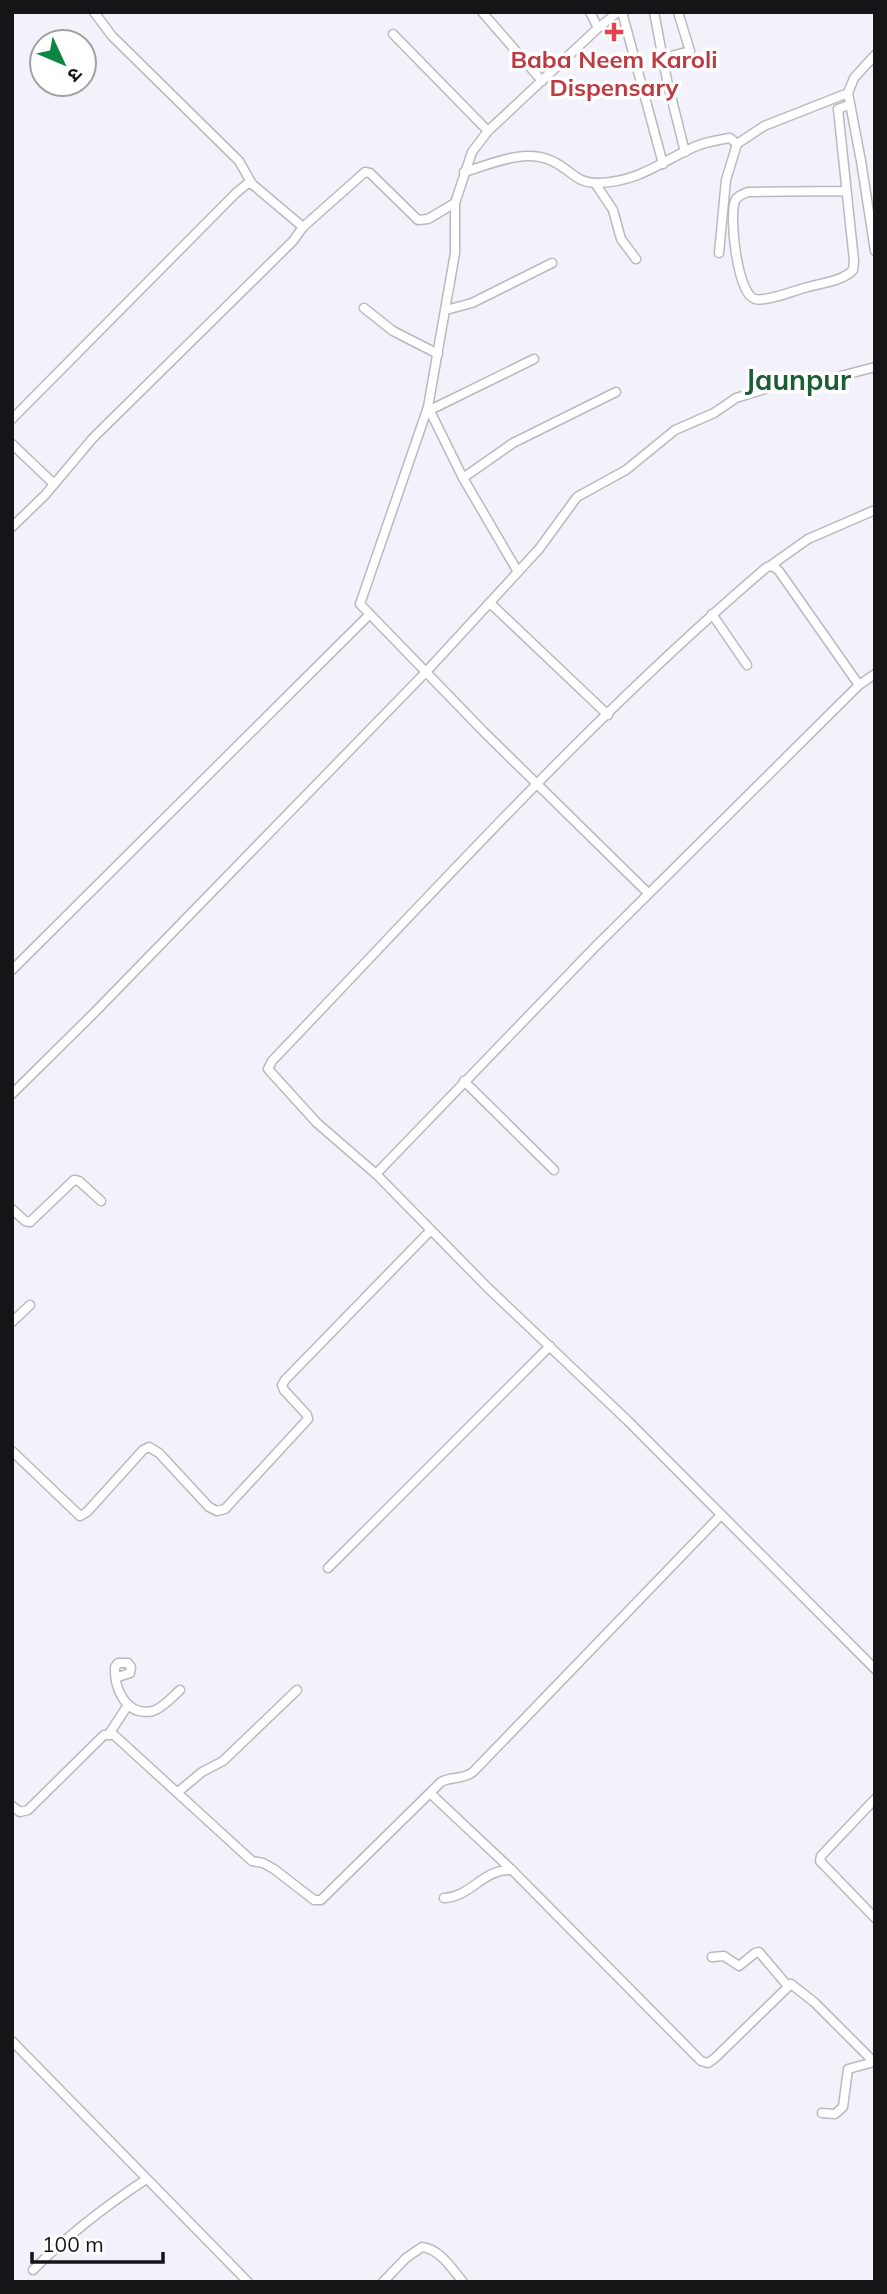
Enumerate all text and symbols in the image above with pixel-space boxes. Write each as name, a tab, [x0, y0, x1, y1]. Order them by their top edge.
marker: Baba Neem Karoli Dispensary	[604, 22, 624, 42]
north arrow	[28, 28, 98, 98]
place label: Baba Neem Karoli Dispensary	[510, 44, 718, 102]
text: उ	[62, 62, 88, 88]
district label: Jaunpur	[745, 362, 851, 397]
scale bar	[32, 2220, 163, 2264]
text: 100 m	[42, 2231, 104, 2257]

